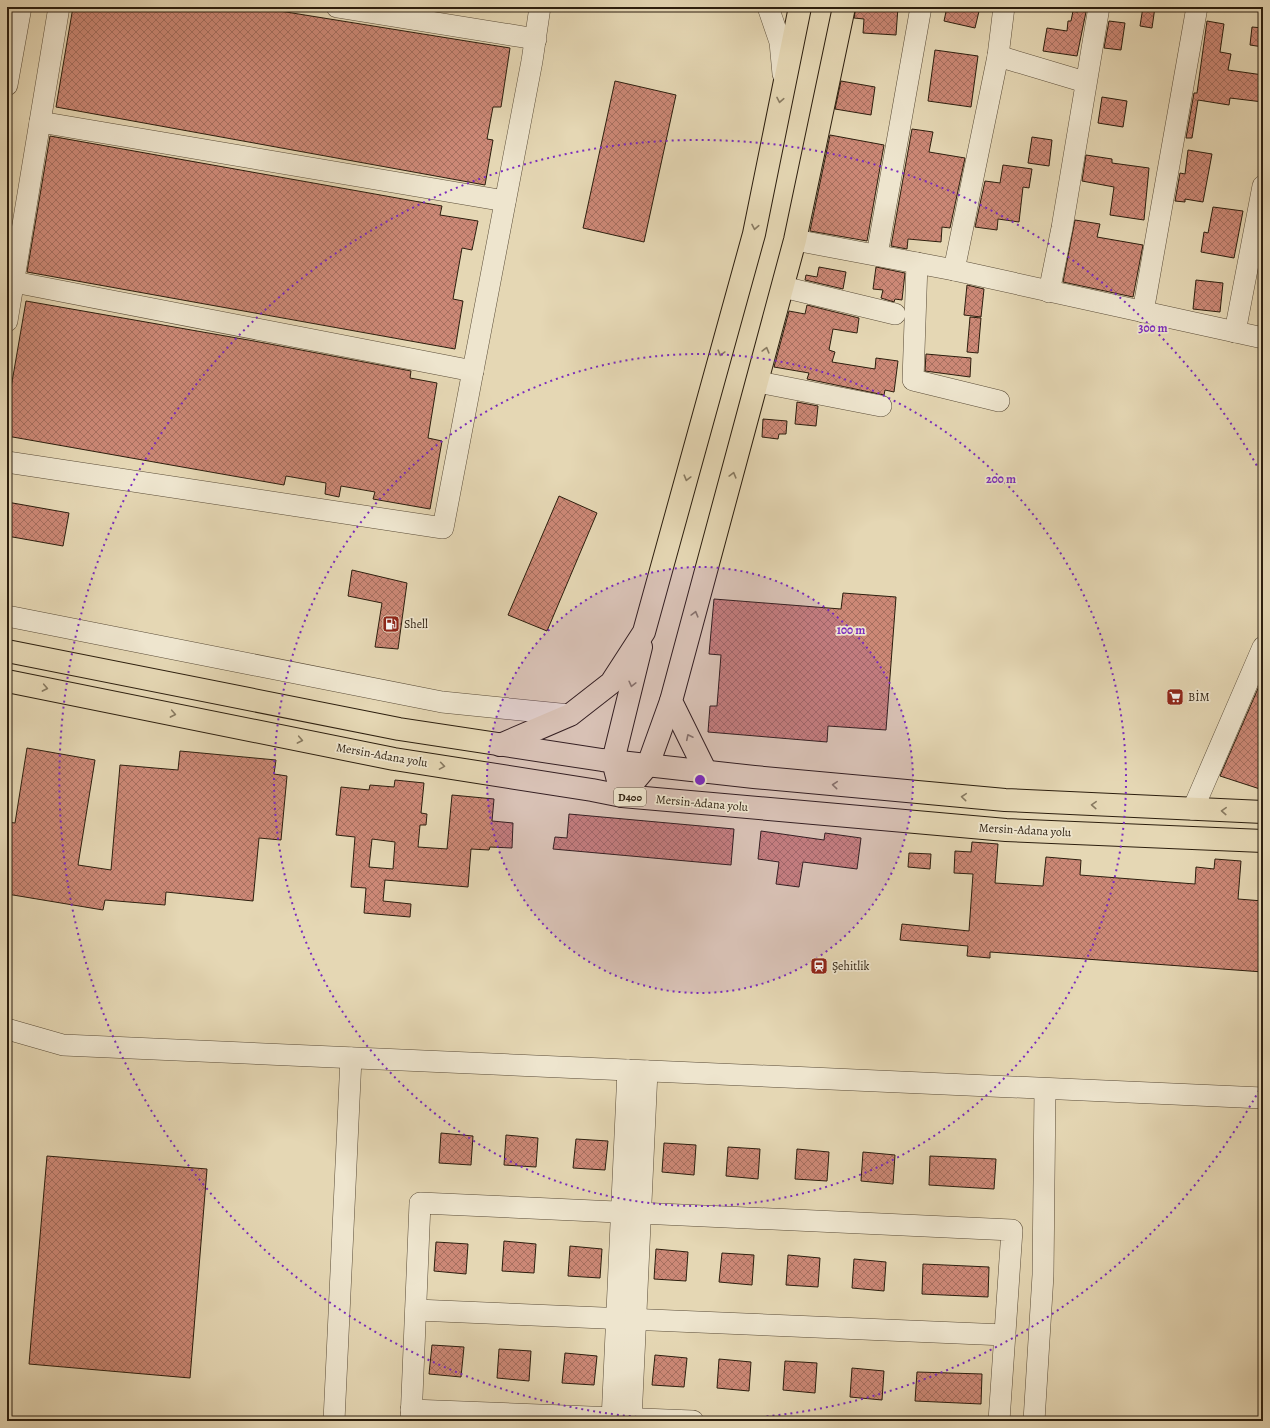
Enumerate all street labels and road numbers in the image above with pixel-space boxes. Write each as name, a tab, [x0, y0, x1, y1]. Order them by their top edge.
street label: Mersin-Adana yolu	[335, 739, 429, 771]
road number: D400	[614, 788, 646, 806]
street label: Mersin-Adana yolu	[655, 791, 749, 815]
street label: Mersin-Adana yolu	[978, 820, 1072, 840]

